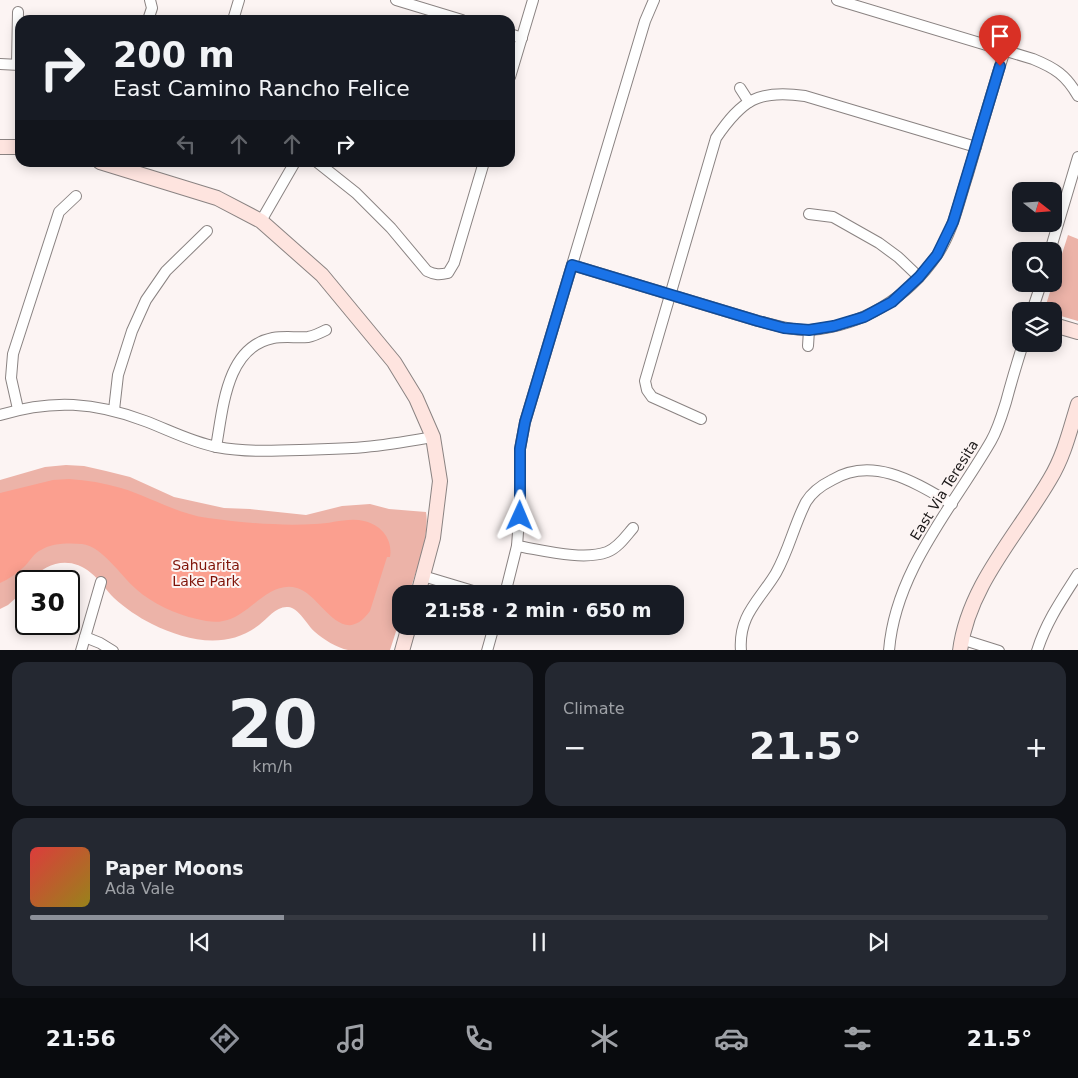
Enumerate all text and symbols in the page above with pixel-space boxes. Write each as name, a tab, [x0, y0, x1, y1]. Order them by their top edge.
pin	[979, 15, 1021, 66]
icon: arrive	[986, 22, 1014, 50]
icon: right	[30, 35, 95, 100]
text: 200 m	[113, 35, 235, 75]
text: East Camino Rancho Felice	[113, 76, 410, 101]
icon: left	[172, 130, 200, 158]
icon: ahead	[225, 130, 253, 158]
icon: ahead	[278, 130, 306, 158]
icon: right	[331, 130, 359, 158]
north arrow	[1012, 182, 1062, 232]
map controls	[1012, 182, 1062, 352]
button: search	[1012, 242, 1062, 292]
button: layers	[1012, 302, 1062, 352]
street label: East Via Teresita	[907, 437, 981, 543]
position arrow	[493, 489, 545, 541]
park label: Sahuarita Lake Park	[172, 557, 241, 589]
speed limit sign: 30	[15, 570, 80, 635]
text: 21:58 · 2 min · 650 m	[424, 599, 652, 621]
text: 20	[227, 687, 318, 762]
text: Climate	[563, 699, 625, 718]
text: 21.5°	[749, 724, 862, 768]
text: −	[563, 731, 586, 764]
text: +	[1025, 731, 1048, 764]
text: km/h	[252, 757, 293, 776]
text: Paper Moons	[105, 857, 244, 879]
text: Ada Vale	[105, 879, 175, 898]
icon: previous	[186, 928, 214, 956]
icon: pause	[525, 928, 553, 956]
icon: next	[864, 928, 892, 956]
icon: directions	[207, 1021, 242, 1056]
icon: music	[334, 1021, 369, 1056]
icon: phone	[461, 1021, 496, 1056]
icon: climate	[587, 1021, 622, 1056]
icon: car	[714, 1021, 749, 1056]
icon: filters	[840, 1021, 875, 1056]
text: 21:56	[46, 1026, 116, 1051]
text: 21.5°	[967, 1026, 1032, 1051]

